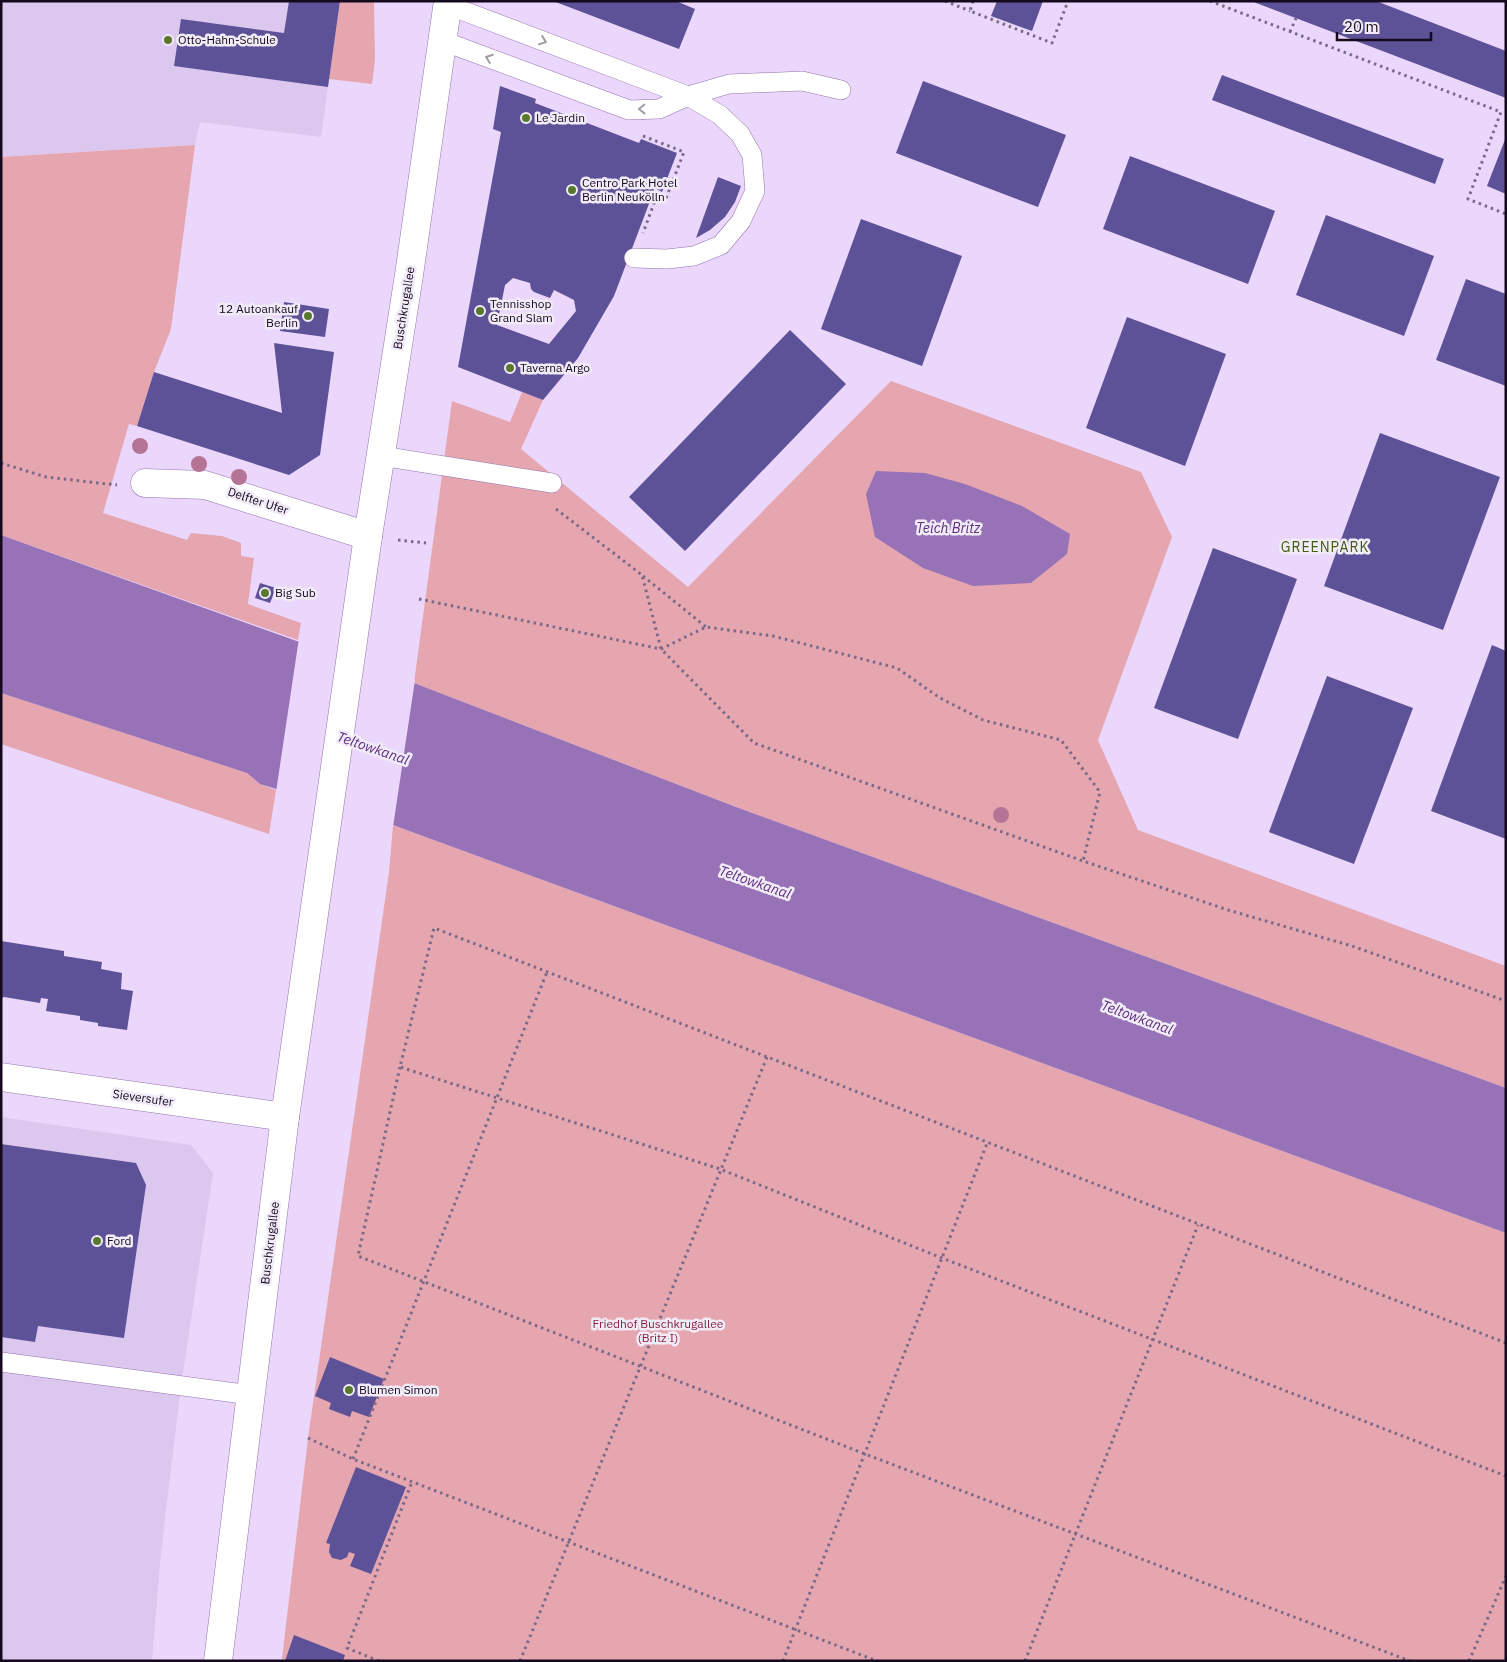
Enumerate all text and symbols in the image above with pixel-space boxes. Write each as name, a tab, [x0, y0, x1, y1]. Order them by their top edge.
scale bar	[1337, 10, 1431, 42]
text: 20 m	[1344, 17, 1379, 36]
place label: Otto-Hahn-Schule	[178, 32, 276, 47]
marker: Otto-Hahn-Schule	[162, 34, 174, 46]
one-way arrow	[538, 35, 546, 45]
one-way arrow	[485, 54, 494, 64]
one-way arrow	[638, 104, 646, 115]
place label: Le Jardin	[536, 110, 585, 125]
marker: Le Jardin	[520, 112, 532, 124]
place label: Centro Park Hotel Berlin Neukölln	[582, 175, 677, 204]
marker: Centro Park Hotel Berlin Neukölln	[566, 184, 578, 196]
street label: Buschkrugallee	[390, 265, 417, 350]
place label: Tennisshop Grand Slam	[490, 296, 553, 325]
place label: 12 Autoankauf Berlin	[219, 301, 298, 330]
marker: Tennisshop Grand Slam	[474, 305, 486, 317]
marker: 12 Autoankauf Berlin	[302, 310, 314, 322]
place label: Taverna Argo	[520, 360, 590, 375]
marker: Taverna Argo	[504, 362, 516, 374]
street label: Delfter Ufer	[226, 484, 291, 518]
water label: Teich Britz	[916, 519, 981, 537]
district label: GREENPARK	[1281, 538, 1369, 556]
place label: Big Sub	[275, 585, 316, 600]
marker: Big Sub	[259, 587, 271, 599]
water label: Teltowkanal	[335, 727, 412, 769]
water label: Teltowkanal	[717, 861, 794, 903]
water label: Teltowkanal	[1099, 996, 1176, 1038]
street label: Sieversufer	[112, 1086, 175, 1109]
street label: Buschkrugallee	[257, 1200, 282, 1285]
place label: Ford	[107, 1233, 131, 1248]
marker: Ford	[91, 1235, 103, 1247]
park label: Friedhof Buschkrugallee (Britz I)	[593, 1316, 724, 1345]
place label: Blumen Simon	[359, 1382, 438, 1397]
marker: Blumen Simon	[343, 1384, 355, 1396]

